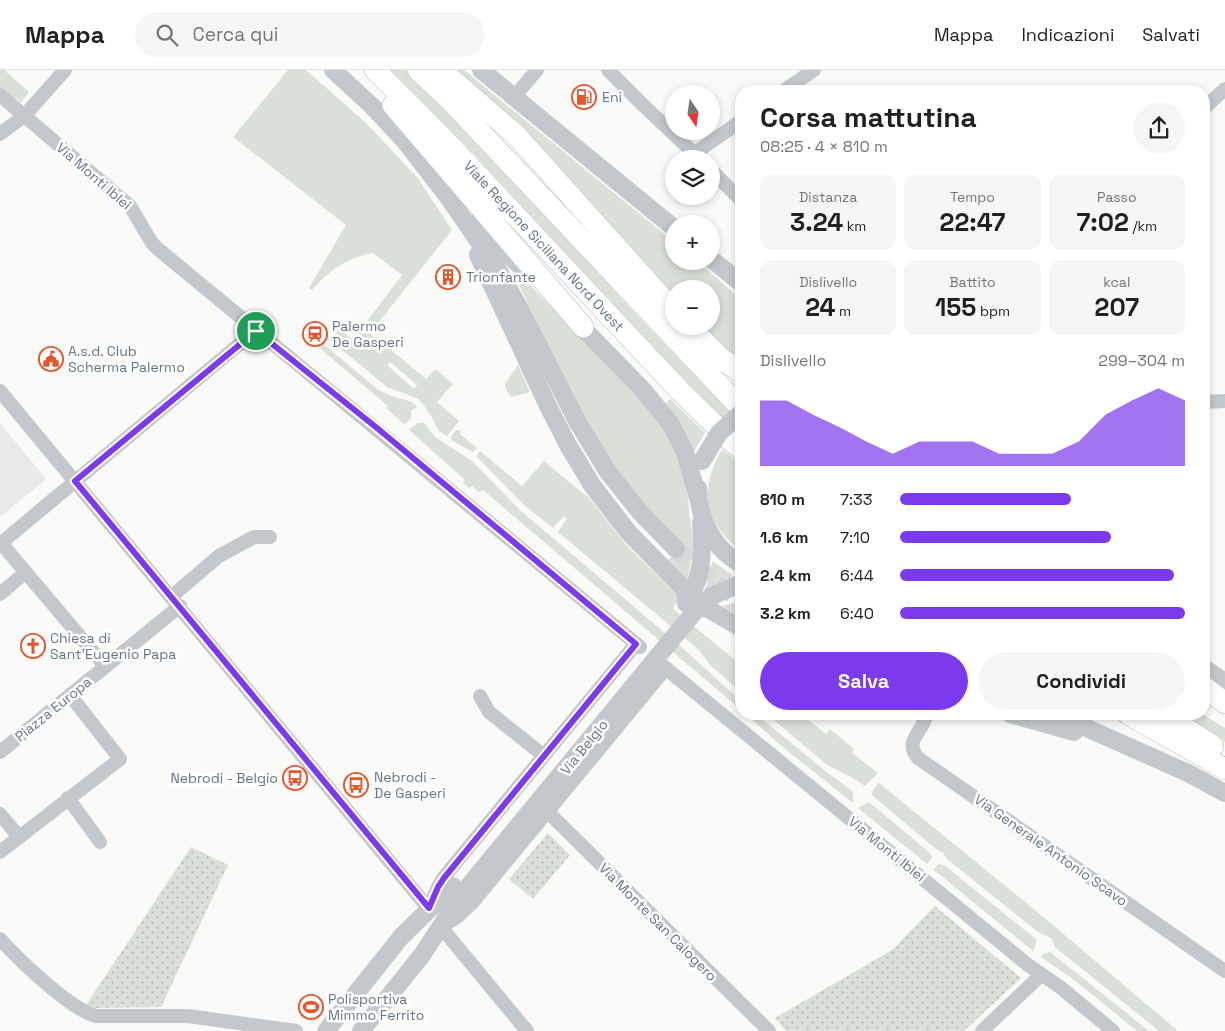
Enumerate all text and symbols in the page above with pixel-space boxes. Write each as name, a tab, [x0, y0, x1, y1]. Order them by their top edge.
search box	[135, 12, 485, 57]
text: Mappa	[25, 19, 105, 50]
icon: search	[153, 21, 181, 49]
text: Cerca qui	[193, 22, 279, 47]
text: Mappa	[934, 23, 993, 46]
text: Indicazioni	[1021, 23, 1114, 46]
text: Salvati	[1142, 23, 1200, 46]
fuel station icon: Eni	[571, 84, 597, 110]
north arrow	[665, 85, 720, 140]
map controls	[665, 85, 720, 335]
place label: Eni	[602, 88, 622, 106]
text: Corsa mattutina	[760, 99, 977, 135]
button: share	[1133, 102, 1185, 154]
text: 08:25 · 4 × 810 m	[760, 136, 888, 157]
street label: Via Monti Iblei	[53, 138, 135, 214]
button: layers	[665, 150, 720, 205]
street label: Viale Regione Siciliana Nord Ovest	[460, 157, 628, 335]
text: Distanza	[799, 188, 857, 206]
text: Tempo	[950, 188, 995, 206]
text: Passo	[1097, 188, 1137, 206]
text: 3.24	[790, 206, 843, 238]
text: 22:47	[940, 206, 1005, 238]
text: 7:02	[1076, 206, 1129, 238]
button: +	[665, 215, 720, 270]
text: km	[843, 217, 866, 235]
text: /km	[1129, 217, 1157, 235]
building icon: Trionfante	[435, 264, 461, 290]
place label: Trionfante	[466, 268, 536, 286]
text: Dislivello	[799, 273, 857, 291]
text: Battito	[949, 273, 996, 291]
text: kcal	[1103, 273, 1130, 291]
button: −	[665, 280, 720, 335]
text: 24	[805, 291, 836, 323]
text: 155	[935, 291, 976, 323]
text: 207	[1095, 291, 1139, 323]
text: m	[836, 302, 851, 320]
text: bpm	[976, 302, 1010, 320]
pin	[235, 310, 277, 352]
icon: arrive	[242, 317, 270, 345]
place label: Palermo De Gasperi	[332, 317, 404, 351]
station icon: Palermo De Gasperi	[302, 321, 328, 347]
place label: A.s.d. Club Scherma Palermo	[68, 342, 185, 376]
public building icon: A.s.d. Club Scherma Palermo	[38, 346, 64, 372]
text: Dislivello	[760, 350, 826, 371]
text: 299–304 m	[1098, 350, 1185, 371]
text: 810 m	[760, 489, 805, 510]
text: 7:33	[840, 489, 872, 510]
text: 1.6 km	[760, 527, 808, 548]
text: 7:10	[840, 527, 870, 548]
text: 2.4 km	[760, 565, 811, 586]
text: 6:44	[840, 565, 874, 586]
text: 3.2 km	[760, 603, 811, 624]
text: 6:40	[840, 603, 874, 624]
place label: Chiesa di Sant'Eugenio Papa	[50, 629, 176, 663]
church icon: Chiesa di Sant'Eugenio Papa	[20, 633, 46, 659]
button: Salva	[760, 652, 968, 710]
button: Condividi	[978, 652, 1185, 710]
street label: Piazza Europa	[11, 673, 95, 745]
street label: Via Belgio	[556, 716, 612, 778]
bus stop icon: Nebrodi - Belgio	[282, 765, 308, 791]
place label: Nebrodi - De Gasperi	[374, 768, 446, 802]
place label: Nebrodi - Belgio	[170, 769, 278, 787]
bus stop icon: Nebrodi - De Gasperi	[343, 772, 369, 798]
street label: Via Generale Antonio Scavo	[971, 790, 1131, 910]
street label: Via Monti Iblei	[845, 812, 929, 886]
street label: Via Monte San Calogero	[595, 859, 721, 985]
place label: Polisportiva Mimmo Ferrito	[328, 990, 424, 1024]
sports icon: Polisportiva Mimmo Ferrito	[298, 994, 324, 1020]

